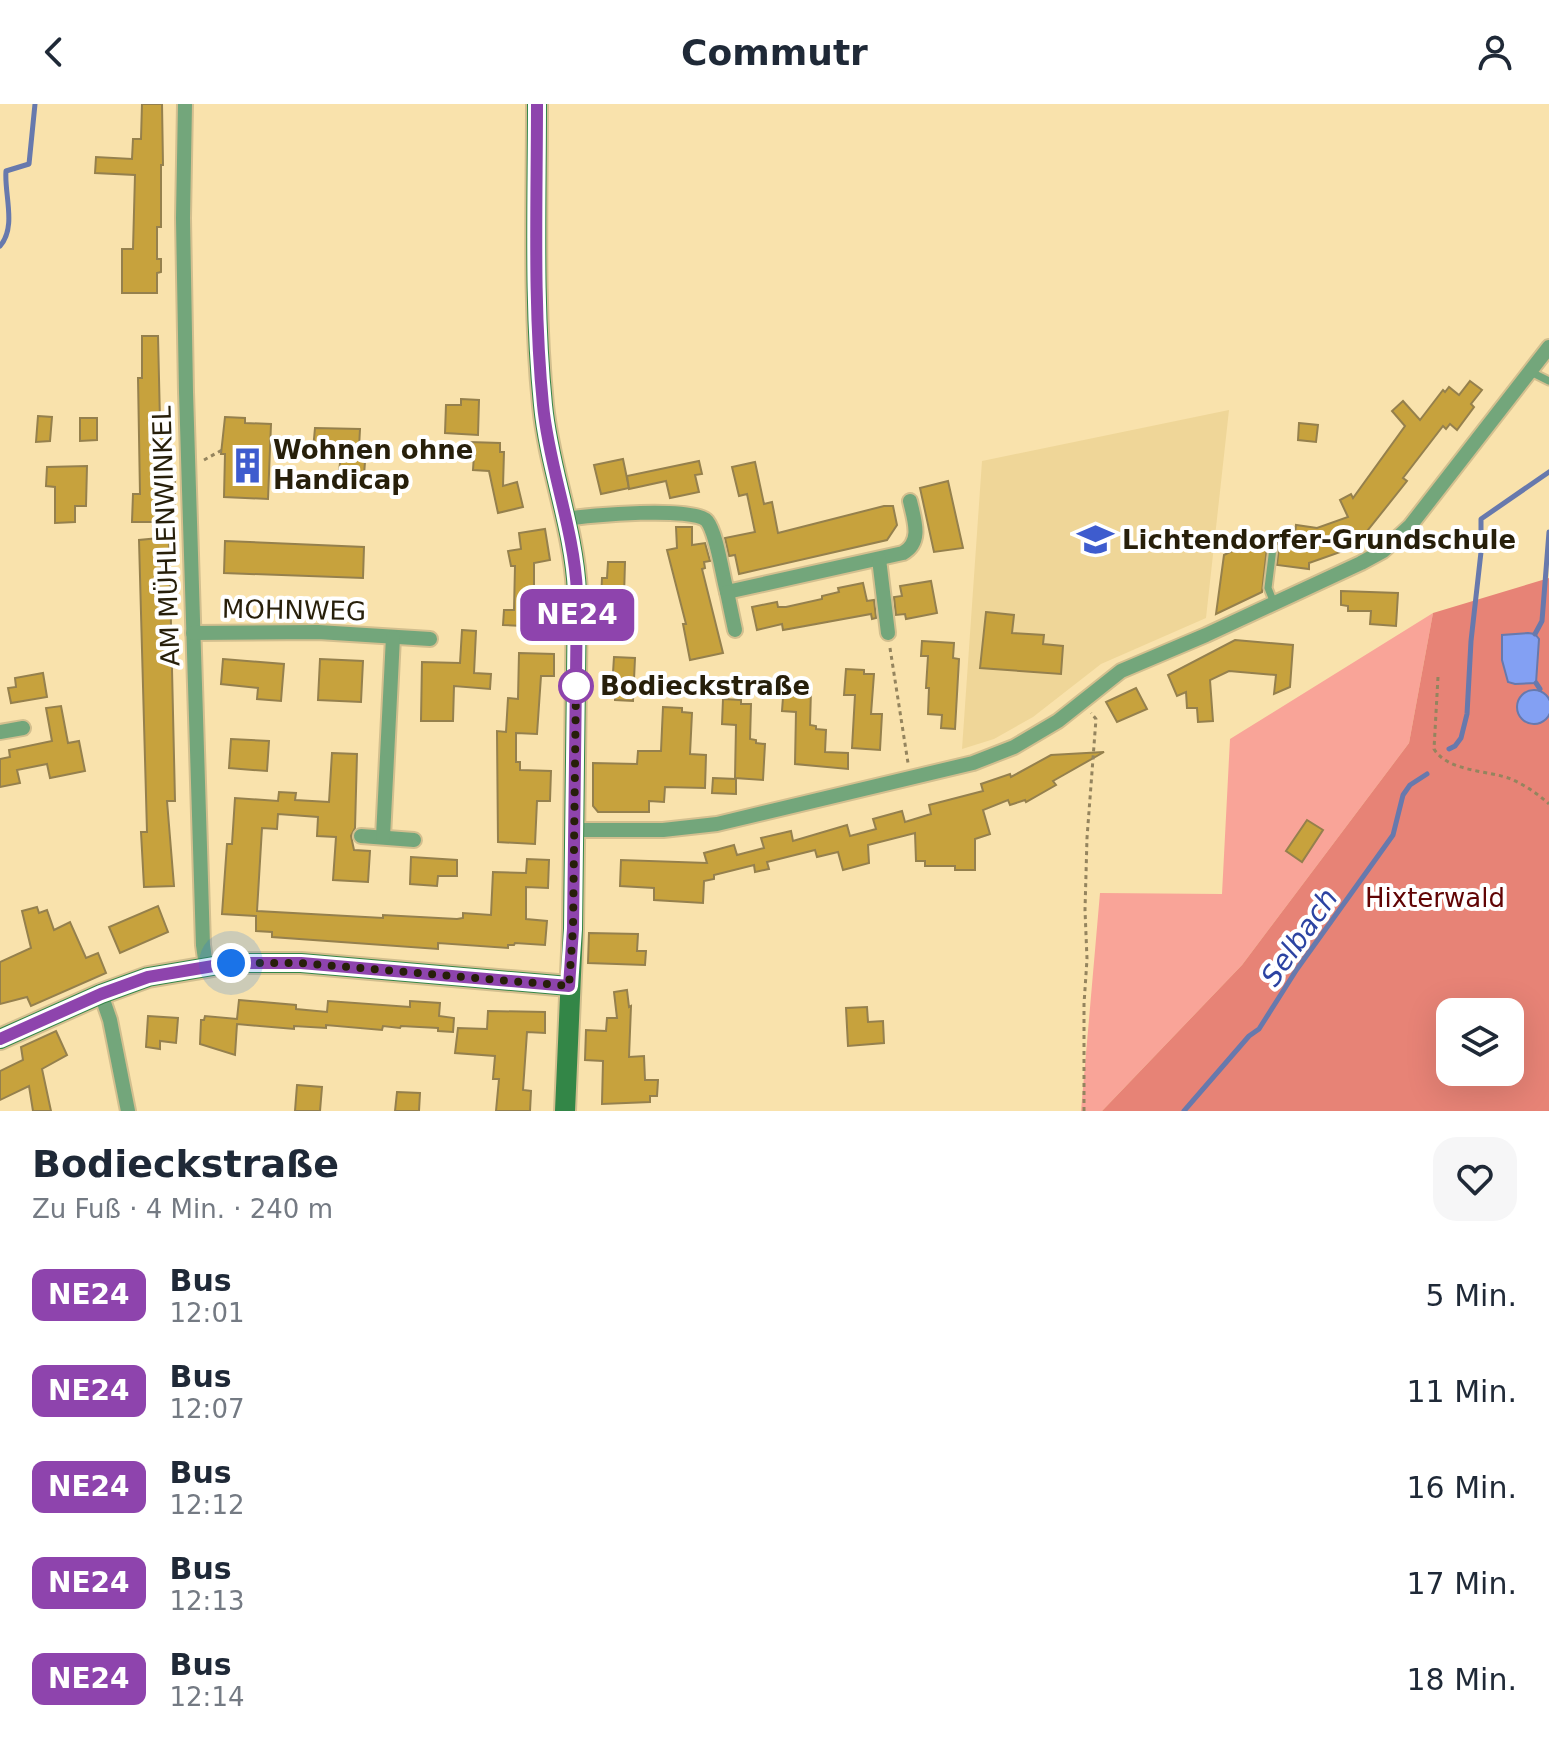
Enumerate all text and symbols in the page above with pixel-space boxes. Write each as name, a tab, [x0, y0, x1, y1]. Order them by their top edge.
icon: back	[32, 30, 76, 74]
icon: person	[1473, 30, 1517, 74]
text: Commutr	[681, 32, 868, 73]
street label: AM MÜHLENWINKEL	[145, 405, 186, 667]
place label: Wohnen ohne Handicap	[273, 435, 473, 495]
building icon: Wohnen ohne Handicap	[228, 446, 266, 484]
school or university icon: Lichtendorfer-Grundschule	[1077, 521, 1115, 559]
place label: Lichtendorfer-Grundschule	[1122, 525, 1516, 555]
line badge: NE24	[521, 589, 633, 641]
street label: MOHNWEG	[222, 594, 366, 626]
text: NE24	[536, 598, 618, 631]
marker: Bodieckstraße	[559, 669, 593, 703]
place label: Bodieckstraße	[600, 671, 810, 701]
water label: Selbach	[1254, 882, 1345, 992]
park label: Hixterwald	[1365, 883, 1505, 913]
your location	[211, 943, 251, 983]
map controls	[1436, 998, 1524, 1086]
button: layers	[1436, 998, 1524, 1086]
button: heart	[1433, 1137, 1517, 1221]
text: Bodieckstraße	[32, 1142, 339, 1186]
text: Zu Fuß · 4 Min. · 240 m	[32, 1194, 333, 1224]
text: Bus	[170, 1263, 232, 1298]
text: NE24	[48, 1278, 130, 1311]
text: 5 Min.	[1426, 1278, 1517, 1313]
text: 12:01	[170, 1298, 244, 1328]
text: Bus	[170, 1359, 232, 1394]
text: NE24	[48, 1374, 130, 1407]
text: 11 Min.	[1407, 1374, 1517, 1409]
text: 12:07	[170, 1394, 244, 1424]
text: Bus	[170, 1455, 232, 1490]
text: NE24	[48, 1470, 130, 1503]
text: 16 Min.	[1407, 1470, 1517, 1505]
text: 12:12	[170, 1490, 244, 1520]
text: Bus	[170, 1551, 232, 1586]
text: NE24	[48, 1566, 130, 1599]
text: 17 Min.	[1407, 1566, 1517, 1601]
text: 12:13	[170, 1586, 244, 1616]
text: Bus	[170, 1647, 232, 1682]
text: NE24	[48, 1662, 130, 1695]
text: 18 Min.	[1407, 1662, 1517, 1697]
text: 12:14	[170, 1682, 244, 1712]

